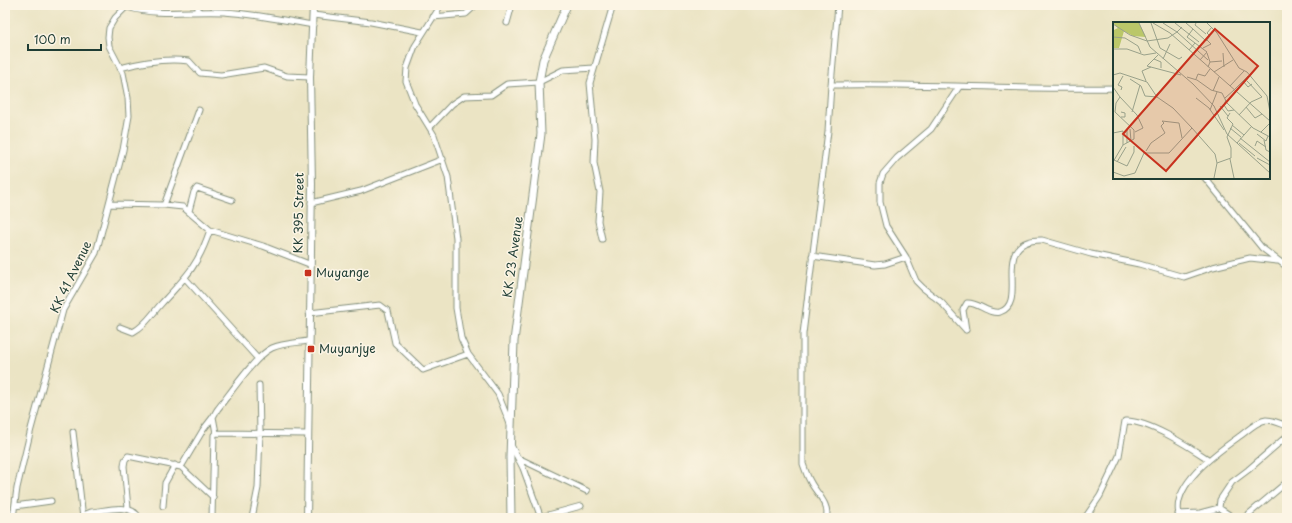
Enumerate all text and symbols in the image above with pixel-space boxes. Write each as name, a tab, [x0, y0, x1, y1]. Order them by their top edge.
inset map	[1113, 22, 1270, 179]
scale bar	[28, 26, 101, 52]
text: 100 m	[34, 30, 71, 48]
street label: KK 395 Street	[288, 172, 308, 254]
street label: KK 23 Avenue	[497, 215, 527, 299]
street label: KK 41 Avenue	[45, 237, 96, 316]
place label: Muyange	[316, 263, 370, 281]
marker: Muyange	[303, 268, 313, 278]
place label: Muyanjye	[319, 339, 376, 357]
marker: Muyanjye	[306, 344, 316, 354]

